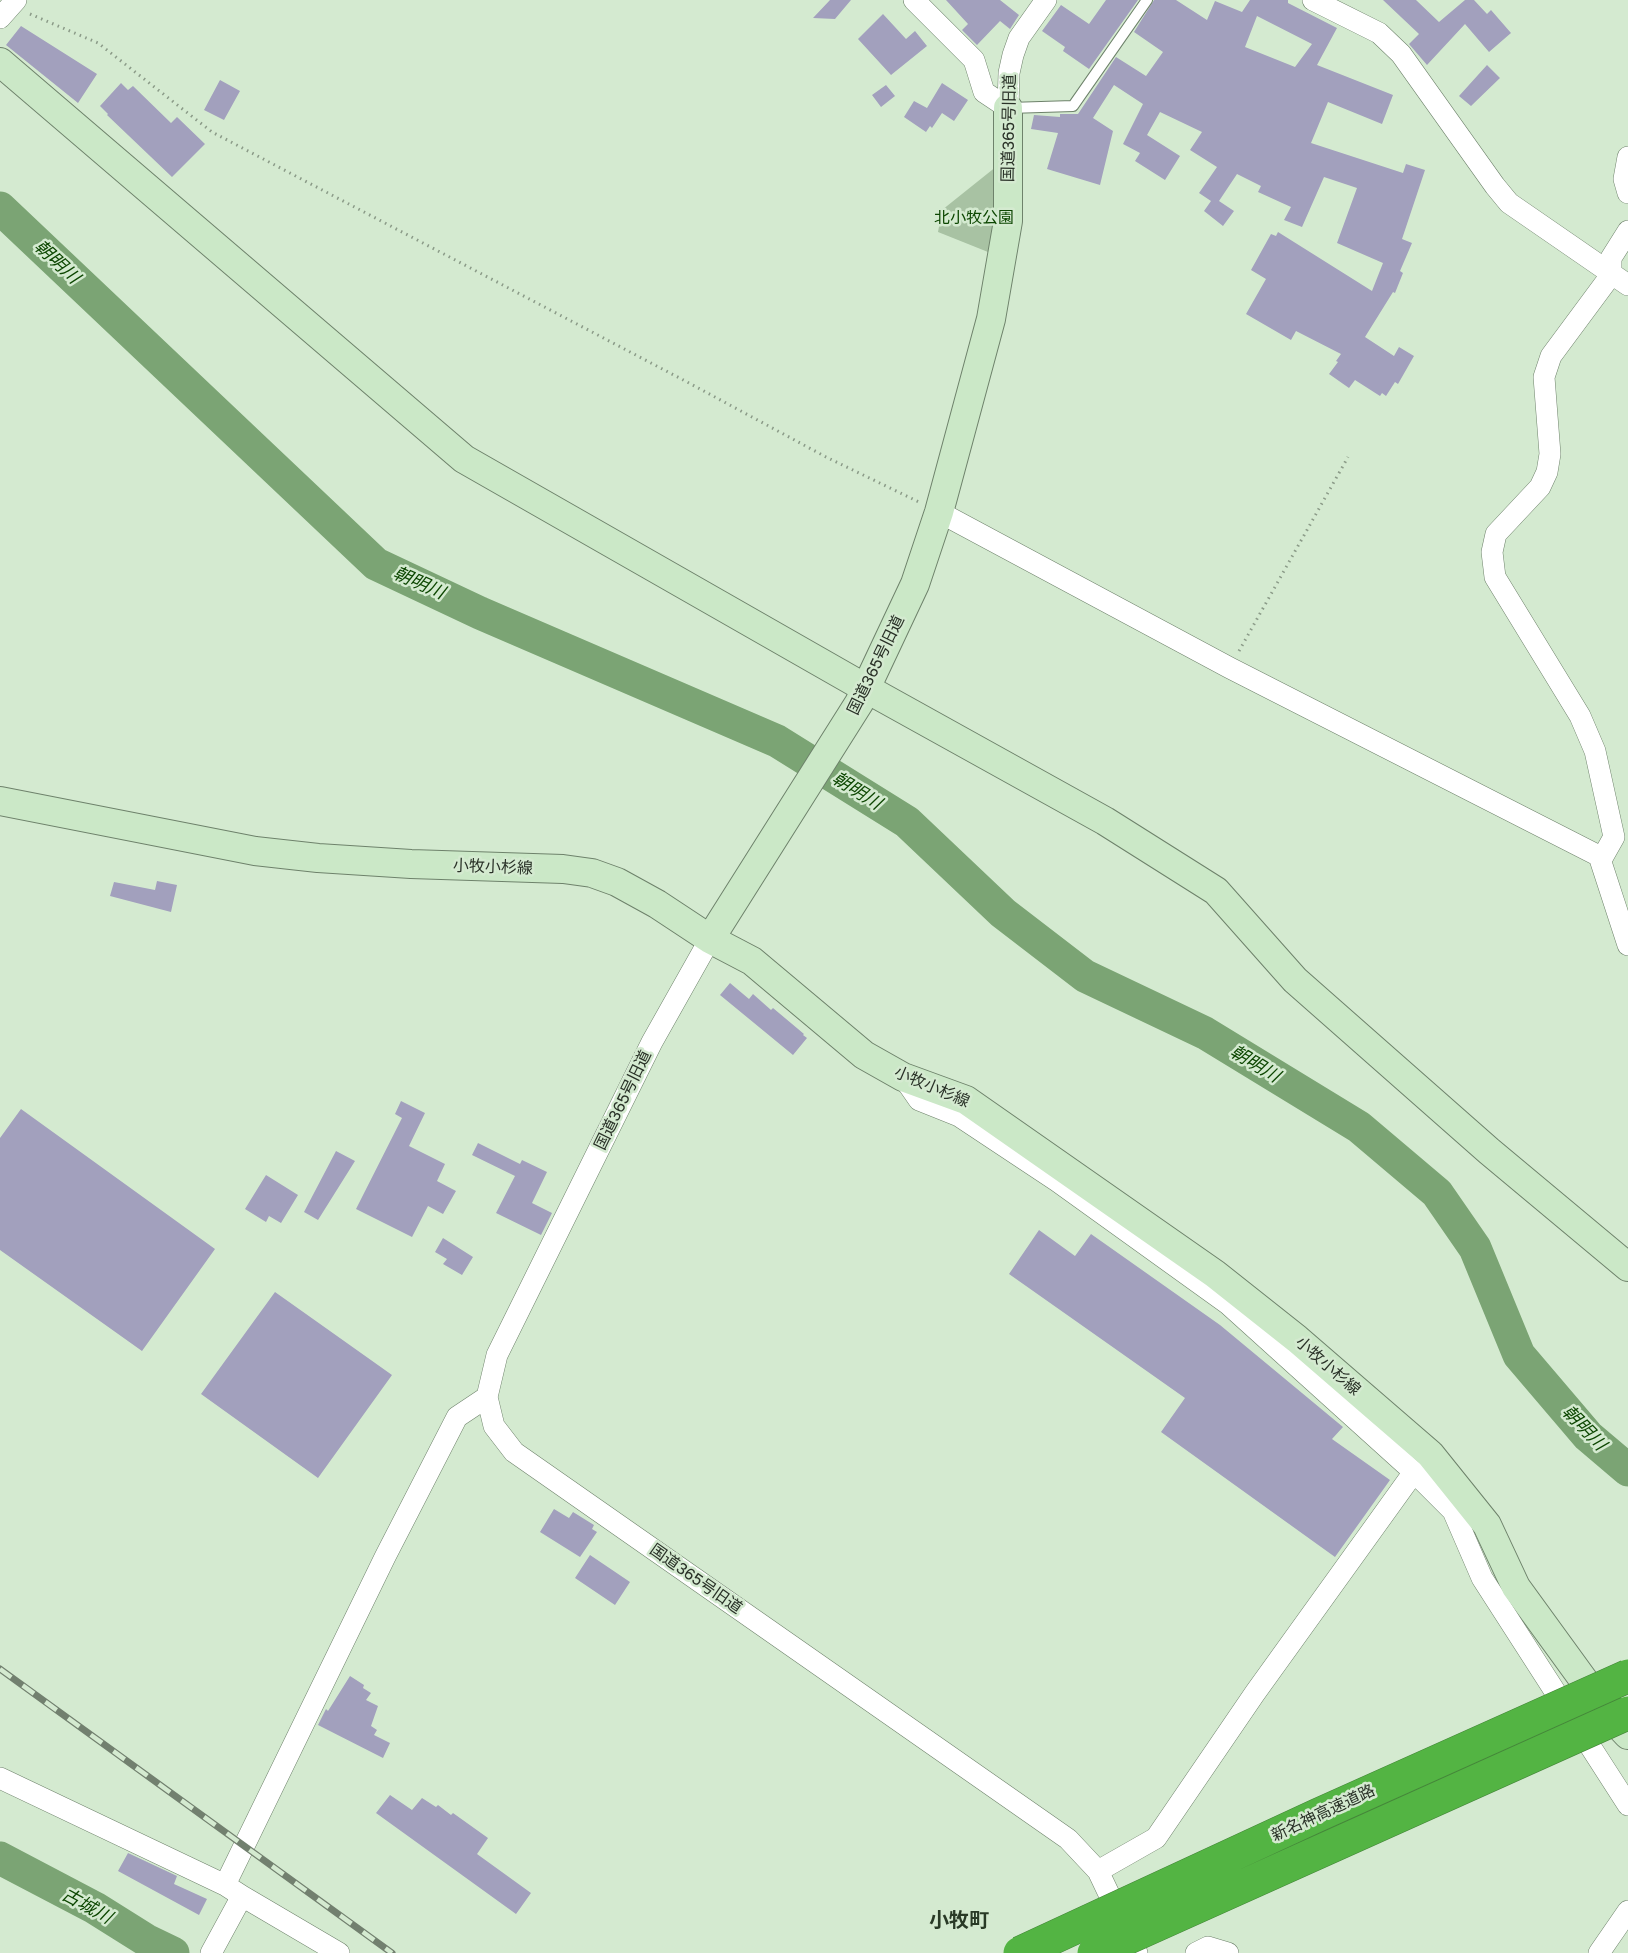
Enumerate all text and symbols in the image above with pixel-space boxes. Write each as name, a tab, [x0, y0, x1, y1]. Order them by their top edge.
street label: 国道365号旧道	[998, 74, 1020, 182]
park label: 北小牧公園	[934, 208, 1014, 228]
water label: 朝明川	[30, 236, 84, 288]
water label: 朝明川	[390, 562, 448, 604]
street label: 国道365号旧道	[844, 612, 908, 718]
water label: 朝明川	[828, 768, 886, 814]
street label: 小牧小杉線	[453, 856, 533, 878]
water label: 朝明川	[1226, 1041, 1284, 1087]
street label: 国道365号旧道	[591, 1047, 655, 1153]
street label: 小牧小杉線	[891, 1063, 973, 1111]
street label: 小牧小杉線	[1292, 1333, 1364, 1399]
water label: 朝明川	[1557, 1401, 1611, 1455]
street label: 国道365号旧道	[646, 1540, 746, 1618]
street label: 新名神高速道路	[1268, 1781, 1378, 1845]
water label: 古城川	[58, 1883, 116, 1929]
district label: 小牧町	[929, 1909, 989, 1933]

